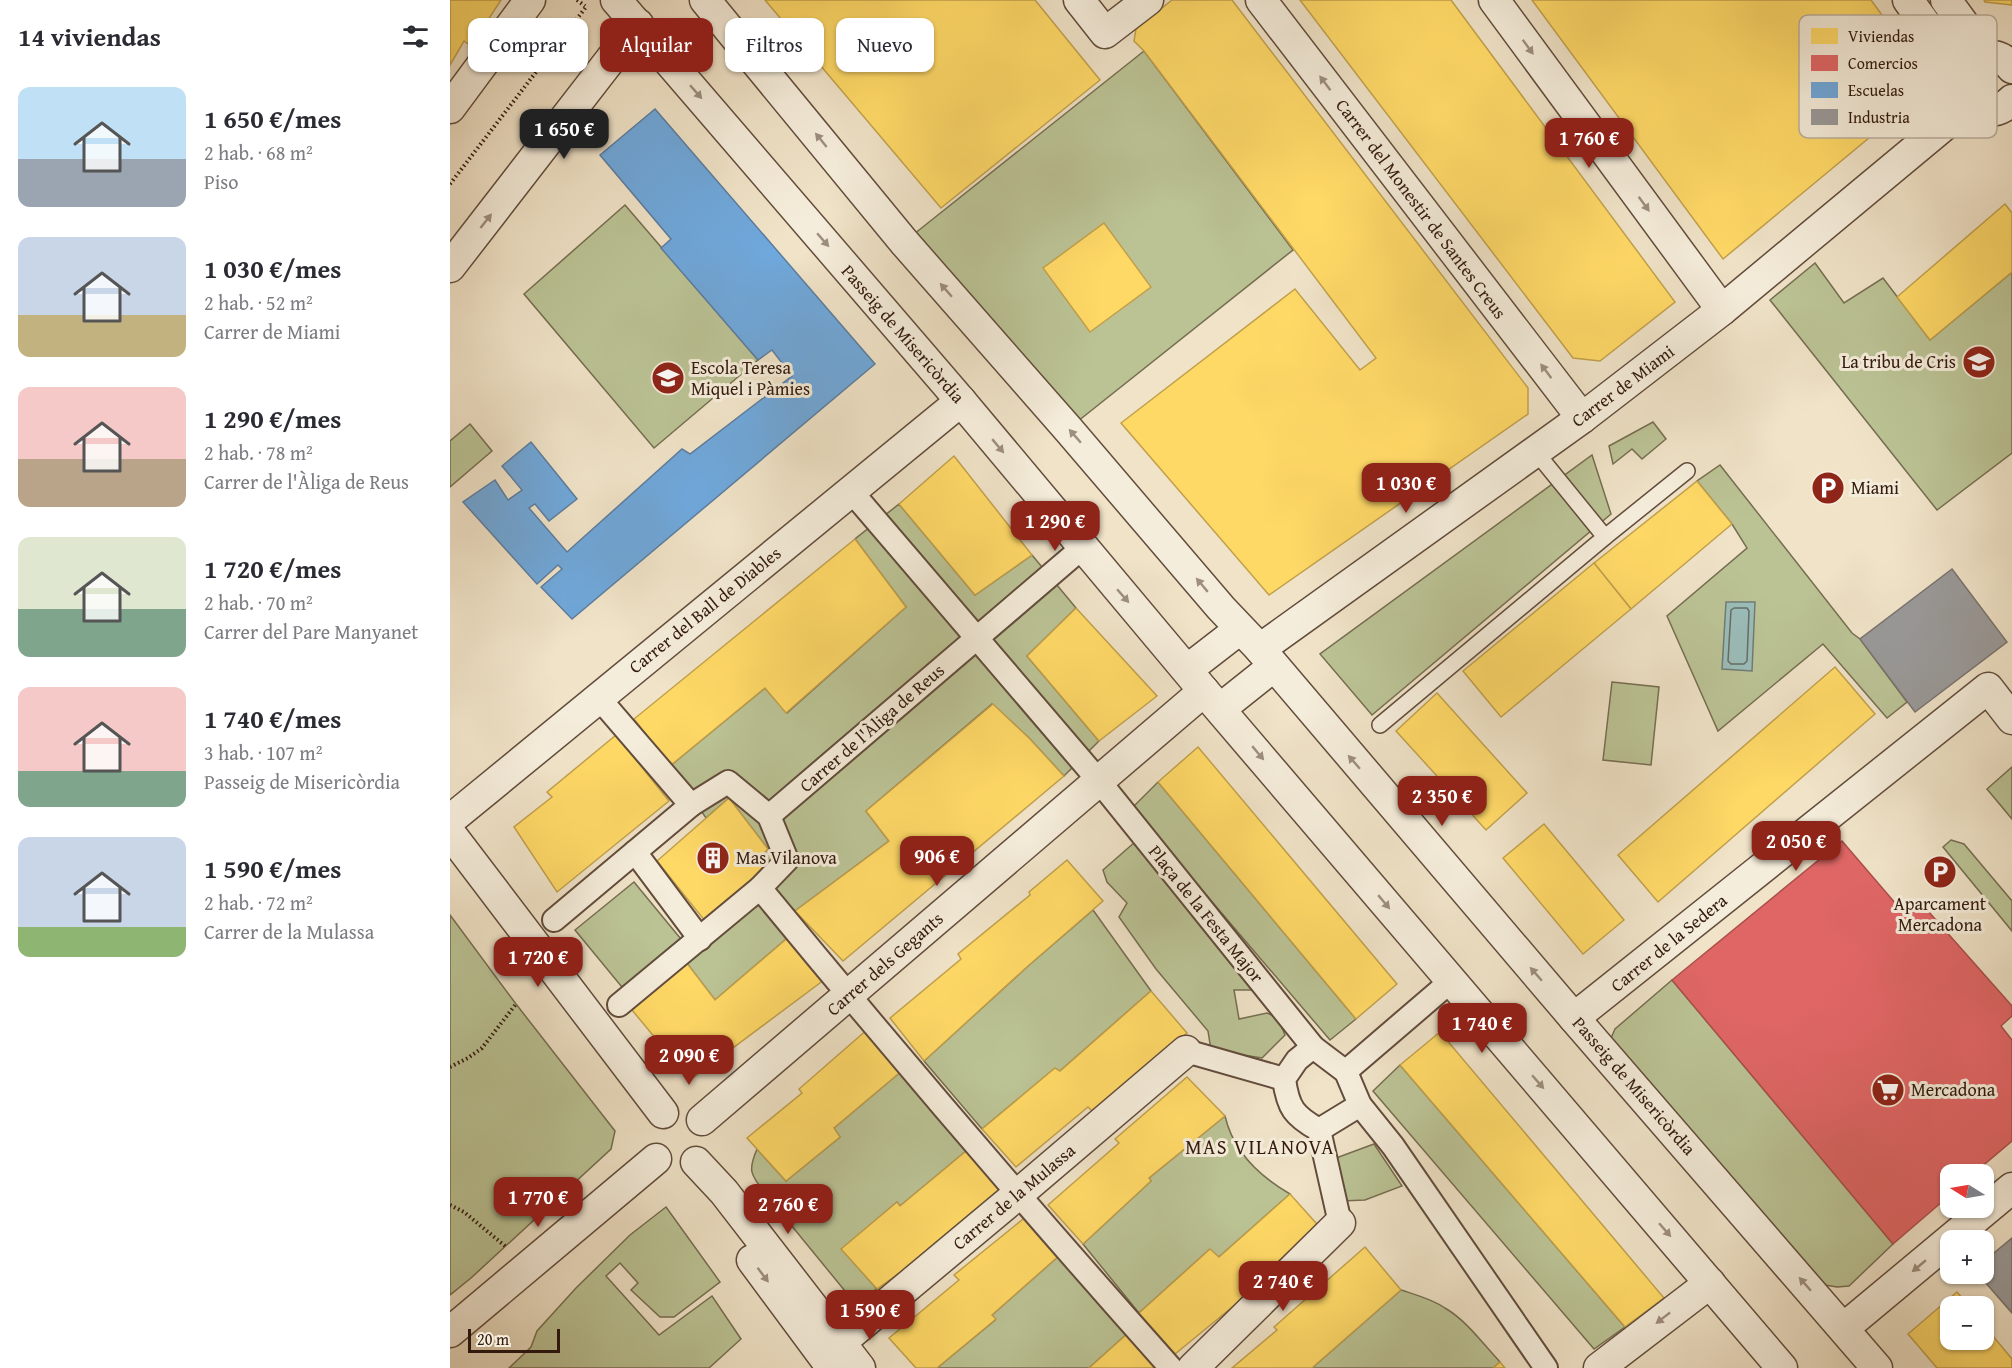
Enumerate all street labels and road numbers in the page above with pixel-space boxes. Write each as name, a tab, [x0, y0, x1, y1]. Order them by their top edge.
street label: Carrer del Monestir de Santes Creus	[1329, 93, 1513, 325]
street label: Passeig de Misericòrdia	[835, 258, 972, 409]
street label: Carrer de Miami	[1566, 338, 1680, 433]
street label: Carrer del Ball de Diables	[623, 540, 787, 680]
street label: Carrer de l'Àliga de Reus	[793, 657, 950, 798]
street label: Plaça de la Festa Major	[1142, 839, 1271, 989]
street label: Carrer de la Sedera	[1605, 887, 1733, 998]
street label: Carrer dels Gegants	[820, 905, 949, 1022]
street label: Passeig de Misericòrdia	[1566, 1010, 1703, 1161]
street label: Carrer de la Mulassa	[946, 1137, 1081, 1256]

